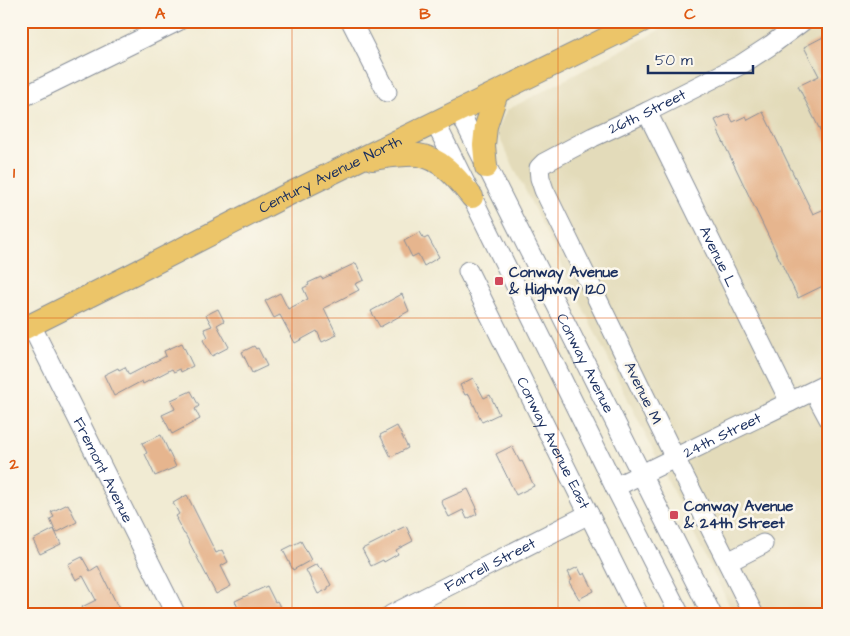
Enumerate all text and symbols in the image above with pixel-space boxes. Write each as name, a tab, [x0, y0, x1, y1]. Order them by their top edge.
text: A	[155, 3, 166, 25]
text: B	[419, 3, 431, 25]
text: C	[684, 3, 696, 25]
scale bar	[648, 42, 752, 74]
text: 50 m	[655, 50, 693, 71]
street label: 26th Street	[605, 84, 689, 139]
street label: Century Avenue North	[255, 130, 405, 218]
text: 1	[13, 162, 16, 184]
street label: Avenue L	[694, 223, 742, 291]
place label: Conway Avenue & Highway 120	[508, 262, 618, 302]
marker: Conway Avenue & Highway 120	[493, 275, 505, 287]
street label: Conway Avenue	[552, 309, 619, 417]
street label: Avenue M	[619, 358, 667, 428]
street label: Conway Avenue East	[512, 373, 595, 513]
street label: 24th Street	[679, 407, 765, 463]
street label: Fremont Avenue	[68, 414, 139, 526]
text: 2	[8, 453, 19, 475]
place label: Conway Avenue & 24th Street	[683, 496, 793, 534]
marker: Conway Avenue & 24th Street	[668, 509, 680, 521]
street label: Farrell Street	[441, 533, 539, 597]

